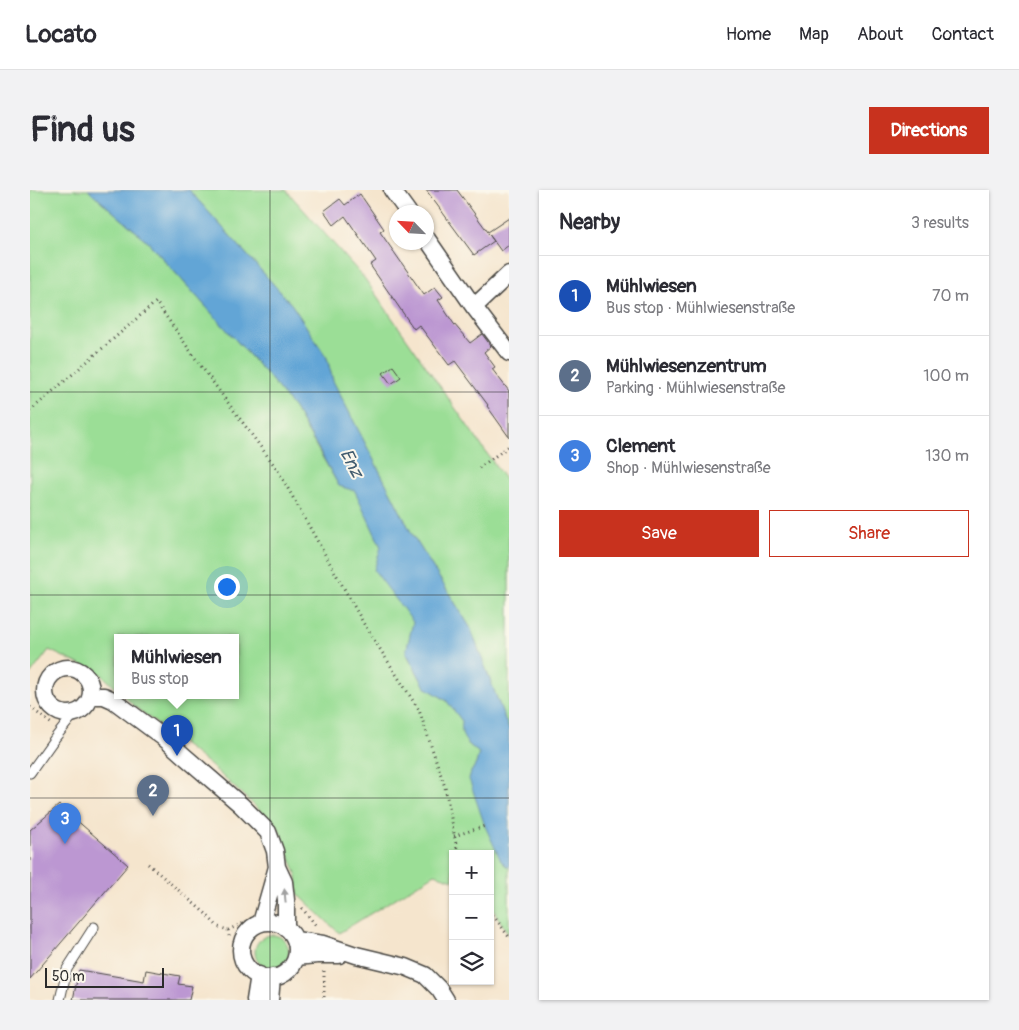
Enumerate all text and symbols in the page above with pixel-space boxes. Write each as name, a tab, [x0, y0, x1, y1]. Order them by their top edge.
text: Locato	[25, 20, 97, 49]
text: Home	[726, 23, 771, 46]
text: Map	[799, 23, 829, 46]
text: About	[857, 23, 903, 46]
text: Contact	[931, 23, 994, 46]
button: Directions	[869, 107, 989, 154]
text: Find us	[30, 108, 135, 152]
north arrow	[389, 205, 434, 250]
text: Nearby	[559, 209, 620, 236]
text: 3 results	[911, 213, 969, 233]
text: Mühlwiesen	[606, 274, 697, 298]
text: 1	[572, 286, 578, 306]
text: 70 m	[932, 286, 969, 306]
text: Bus stop · Mühlwiesenstraße	[606, 298, 795, 318]
text: Mühlwiesenzentrum	[606, 354, 767, 378]
text: 2	[571, 366, 579, 386]
text: 100 m	[923, 366, 969, 386]
text: Parking · Mühlwiesenstraße	[606, 378, 785, 398]
text: Clement	[606, 434, 676, 458]
water label: Enz	[335, 445, 370, 484]
text: 3	[571, 446, 579, 466]
text: 130 m	[925, 446, 969, 466]
text: Shop · Mühlwiesenstraße	[606, 458, 771, 478]
button: Save	[559, 510, 759, 557]
button: Share	[769, 510, 969, 557]
your location	[214, 574, 240, 600]
popup	[114, 634, 239, 699]
text: Mühlwiesen	[131, 645, 222, 669]
text: Bus stop	[131, 669, 189, 689]
pin: 1	[161, 715, 193, 756]
pin: 2	[137, 775, 169, 816]
pin: 3	[49, 803, 81, 844]
map controls	[449, 850, 494, 985]
button: +	[449, 850, 494, 895]
one-way arrow	[281, 888, 289, 904]
button: −	[449, 895, 494, 940]
button: layers	[449, 940, 494, 985]
scale bar	[45, 965, 164, 988]
text: 50 m	[52, 968, 85, 985]

